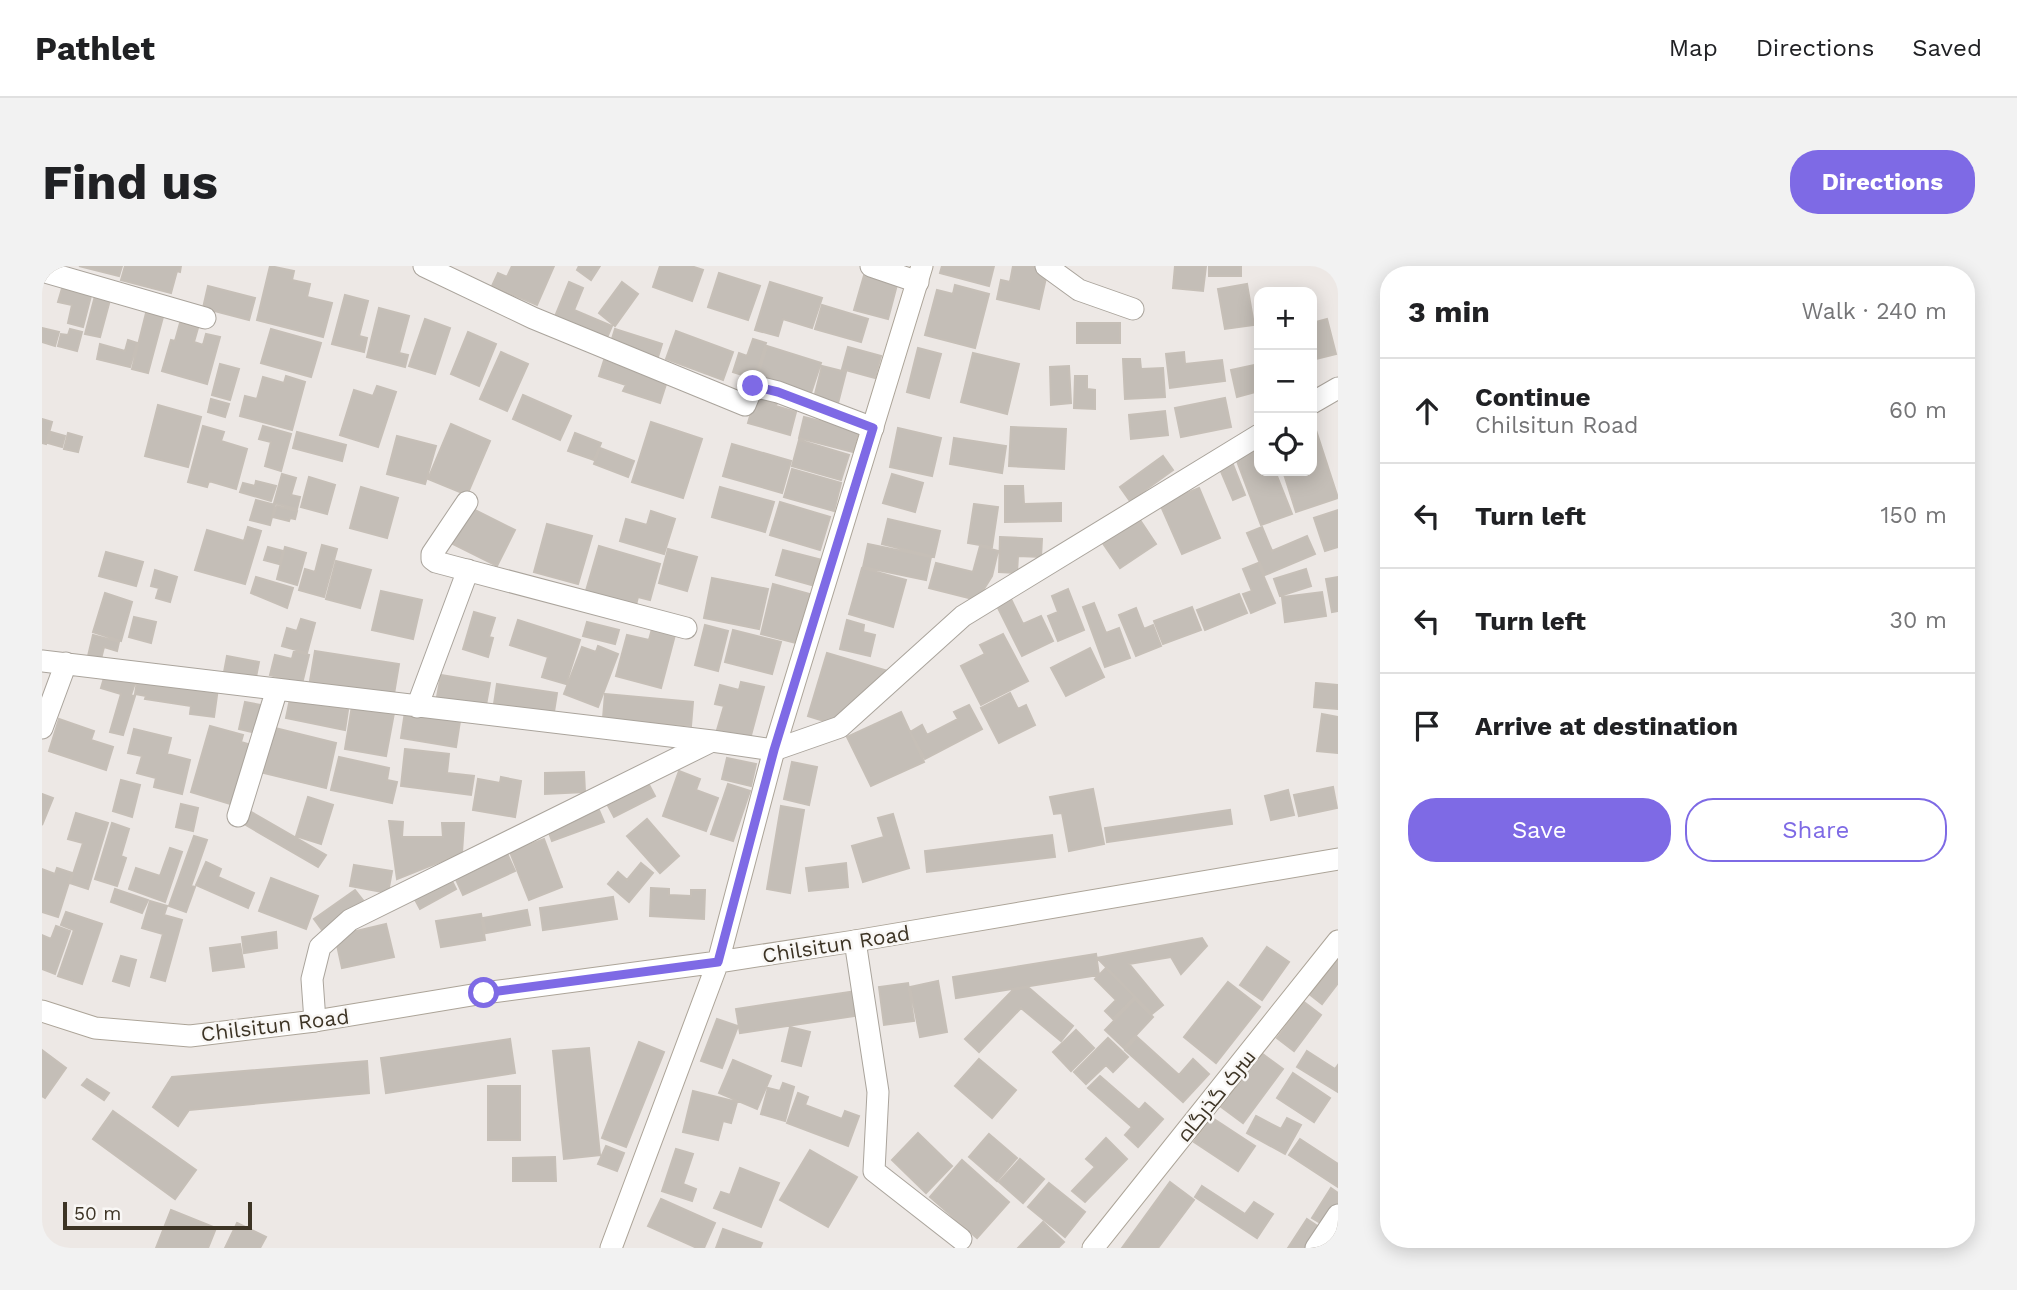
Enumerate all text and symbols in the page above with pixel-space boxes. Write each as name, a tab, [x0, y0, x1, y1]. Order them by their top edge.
text: Pathlet	[35, 29, 155, 68]
text: Map	[1669, 34, 1718, 62]
text: Directions	[1756, 34, 1874, 62]
text: Saved	[1912, 34, 1982, 62]
button: Directions	[1790, 150, 1975, 214]
text: Find us	[42, 153, 218, 211]
map controls	[1254, 287, 1317, 476]
button: +	[1254, 287, 1317, 350]
text: 3 min	[1408, 294, 1490, 329]
text: Walk · 240 m	[1802, 298, 1947, 325]
button: −	[1254, 350, 1317, 413]
route end	[737, 370, 768, 401]
text: Continue	[1475, 382, 1591, 412]
icon: ahead	[1408, 392, 1446, 430]
text: 60 m	[1889, 397, 1947, 424]
text: Chilsitun Road	[1475, 412, 1638, 439]
button: locate	[1254, 413, 1317, 476]
icon: left	[1408, 497, 1446, 535]
text: Turn left	[1475, 501, 1586, 531]
text: 150 m	[1881, 502, 1947, 529]
icon: left	[1408, 602, 1446, 640]
text: Turn left	[1475, 606, 1586, 636]
text: 30 m	[1890, 607, 1947, 634]
icon: arrive	[1408, 707, 1446, 745]
text: Arrive at destination	[1475, 711, 1738, 741]
button: Save	[1408, 798, 1671, 862]
button: Share	[1685, 798, 1947, 862]
street label: Chilsitun Road	[760, 920, 912, 968]
route start	[468, 977, 499, 1008]
street label: Chilsitun Road	[199, 1003, 351, 1047]
street label: سرک گذرگاه	[1172, 1044, 1260, 1146]
scale bar	[63, 1199, 252, 1231]
text: 50 m	[74, 1202, 121, 1225]

